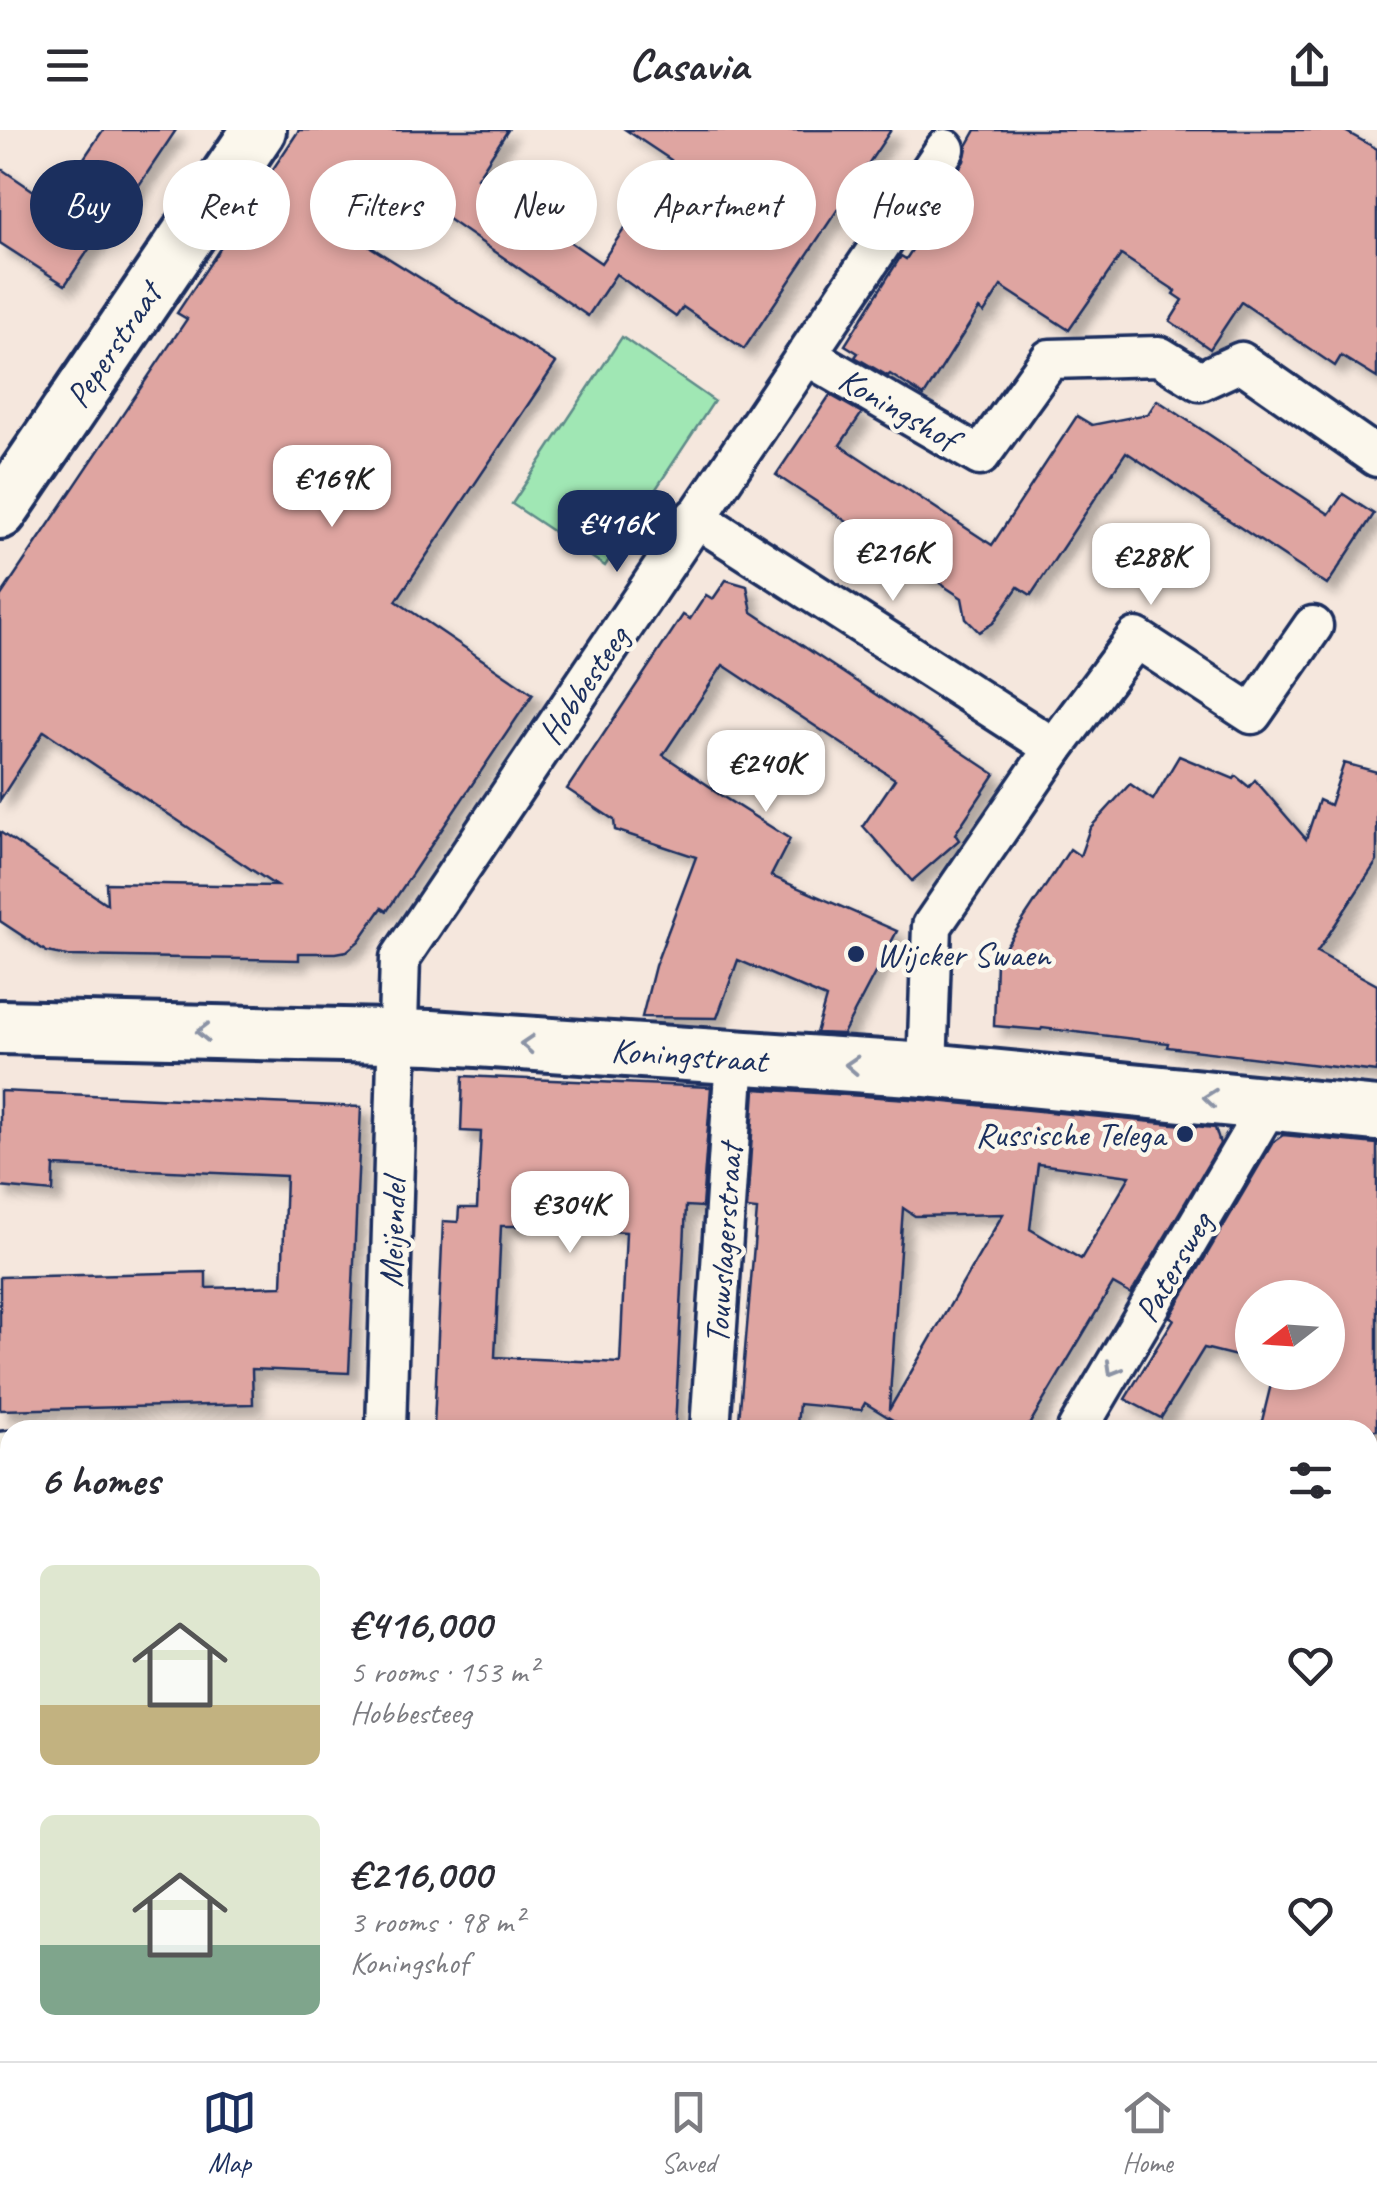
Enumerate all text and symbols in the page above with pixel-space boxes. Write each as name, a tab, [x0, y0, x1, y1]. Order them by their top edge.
text: Casavia	[629, 37, 748, 94]
icon: menu	[40, 38, 95, 93]
icon: share	[1282, 38, 1337, 93]
chip: Buy	[30, 160, 143, 250]
chip: Rent	[163, 160, 290, 250]
chip: Filters	[310, 160, 456, 250]
chip: New	[476, 160, 597, 250]
chip: Apartment	[617, 160, 816, 250]
chip: House	[836, 160, 974, 250]
street label: Peperstraat	[55, 270, 174, 417]
street label: Koningshof	[831, 357, 972, 464]
pin: €169K	[262, 445, 402, 530]
text: €169K	[295, 457, 369, 498]
pin: €416K	[547, 490, 687, 575]
text: €416K	[580, 502, 654, 543]
pin: €216K	[823, 519, 963, 604]
pin: €288K	[1081, 523, 1221, 608]
text: €216K	[856, 531, 930, 572]
text: €288K	[1114, 535, 1188, 576]
street label: Hobbesteeg	[528, 616, 641, 753]
pin: €240K	[696, 730, 836, 815]
text: €240K	[729, 742, 803, 783]
place label: Wijcker Swaen	[876, 932, 1052, 977]
marker: Wijcker Swaen	[845, 943, 867, 965]
one-way arrow	[194, 1021, 210, 1042]
street label: Koningstraat	[610, 1028, 772, 1084]
one-way arrow	[519, 1034, 535, 1055]
one-way arrow	[843, 1055, 859, 1076]
one-way arrow	[1202, 1088, 1218, 1109]
place label: Russische Telega	[975, 1112, 1168, 1157]
marker: Russische Telega	[1174, 1123, 1196, 1145]
street label: Touwslagerstraat	[694, 1138, 753, 1346]
pin: €304K	[500, 1171, 640, 1256]
street label: Meijendel	[368, 1172, 417, 1288]
text: €304K	[533, 1183, 607, 1224]
street label: Patersweg	[1124, 1202, 1224, 1330]
north arrow	[1235, 1280, 1345, 1390]
map controls	[1235, 1280, 1345, 1390]
one-way arrow	[1106, 1358, 1125, 1376]
icon: filters	[1283, 1453, 1338, 1508]
text: 6 homes	[40, 1454, 159, 1507]
text: €416,000	[350, 1598, 492, 1651]
icon: home	[120, 1605, 240, 1725]
icon: heart	[1283, 1638, 1338, 1693]
text: 5 rooms · 153 m²	[350, 1651, 537, 1692]
text: Hobbesteeg	[350, 1692, 471, 1733]
text: €216,000	[350, 1848, 492, 1901]
icon: home	[120, 1855, 240, 1975]
icon: heart	[1283, 1888, 1338, 1943]
text: 3 rooms · 98 m²	[350, 1901, 523, 1942]
text: Koningshof	[350, 1942, 468, 1983]
tab: Map	[202, 2085, 257, 2180]
tab: Saved	[661, 2085, 716, 2180]
tab: Home	[1120, 2085, 1175, 2180]

